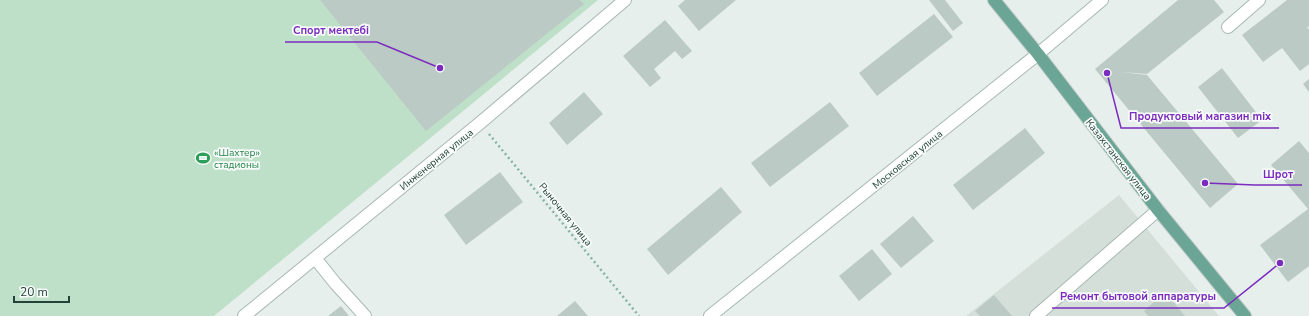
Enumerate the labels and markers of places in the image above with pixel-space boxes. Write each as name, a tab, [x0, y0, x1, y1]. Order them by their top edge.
callout: Спорт мектебі	[285, 19, 377, 42]
callout: Продуктовый магазин mix	[1121, 105, 1279, 128]
place label: «Шахтер» стадионы	[214, 146, 260, 172]
sports icon: «Шахтер» стадионы	[195, 150, 211, 166]
callout: Шрот	[1255, 162, 1302, 185]
callout: Ремонт бытовой аппаратуры	[1052, 285, 1224, 308]

